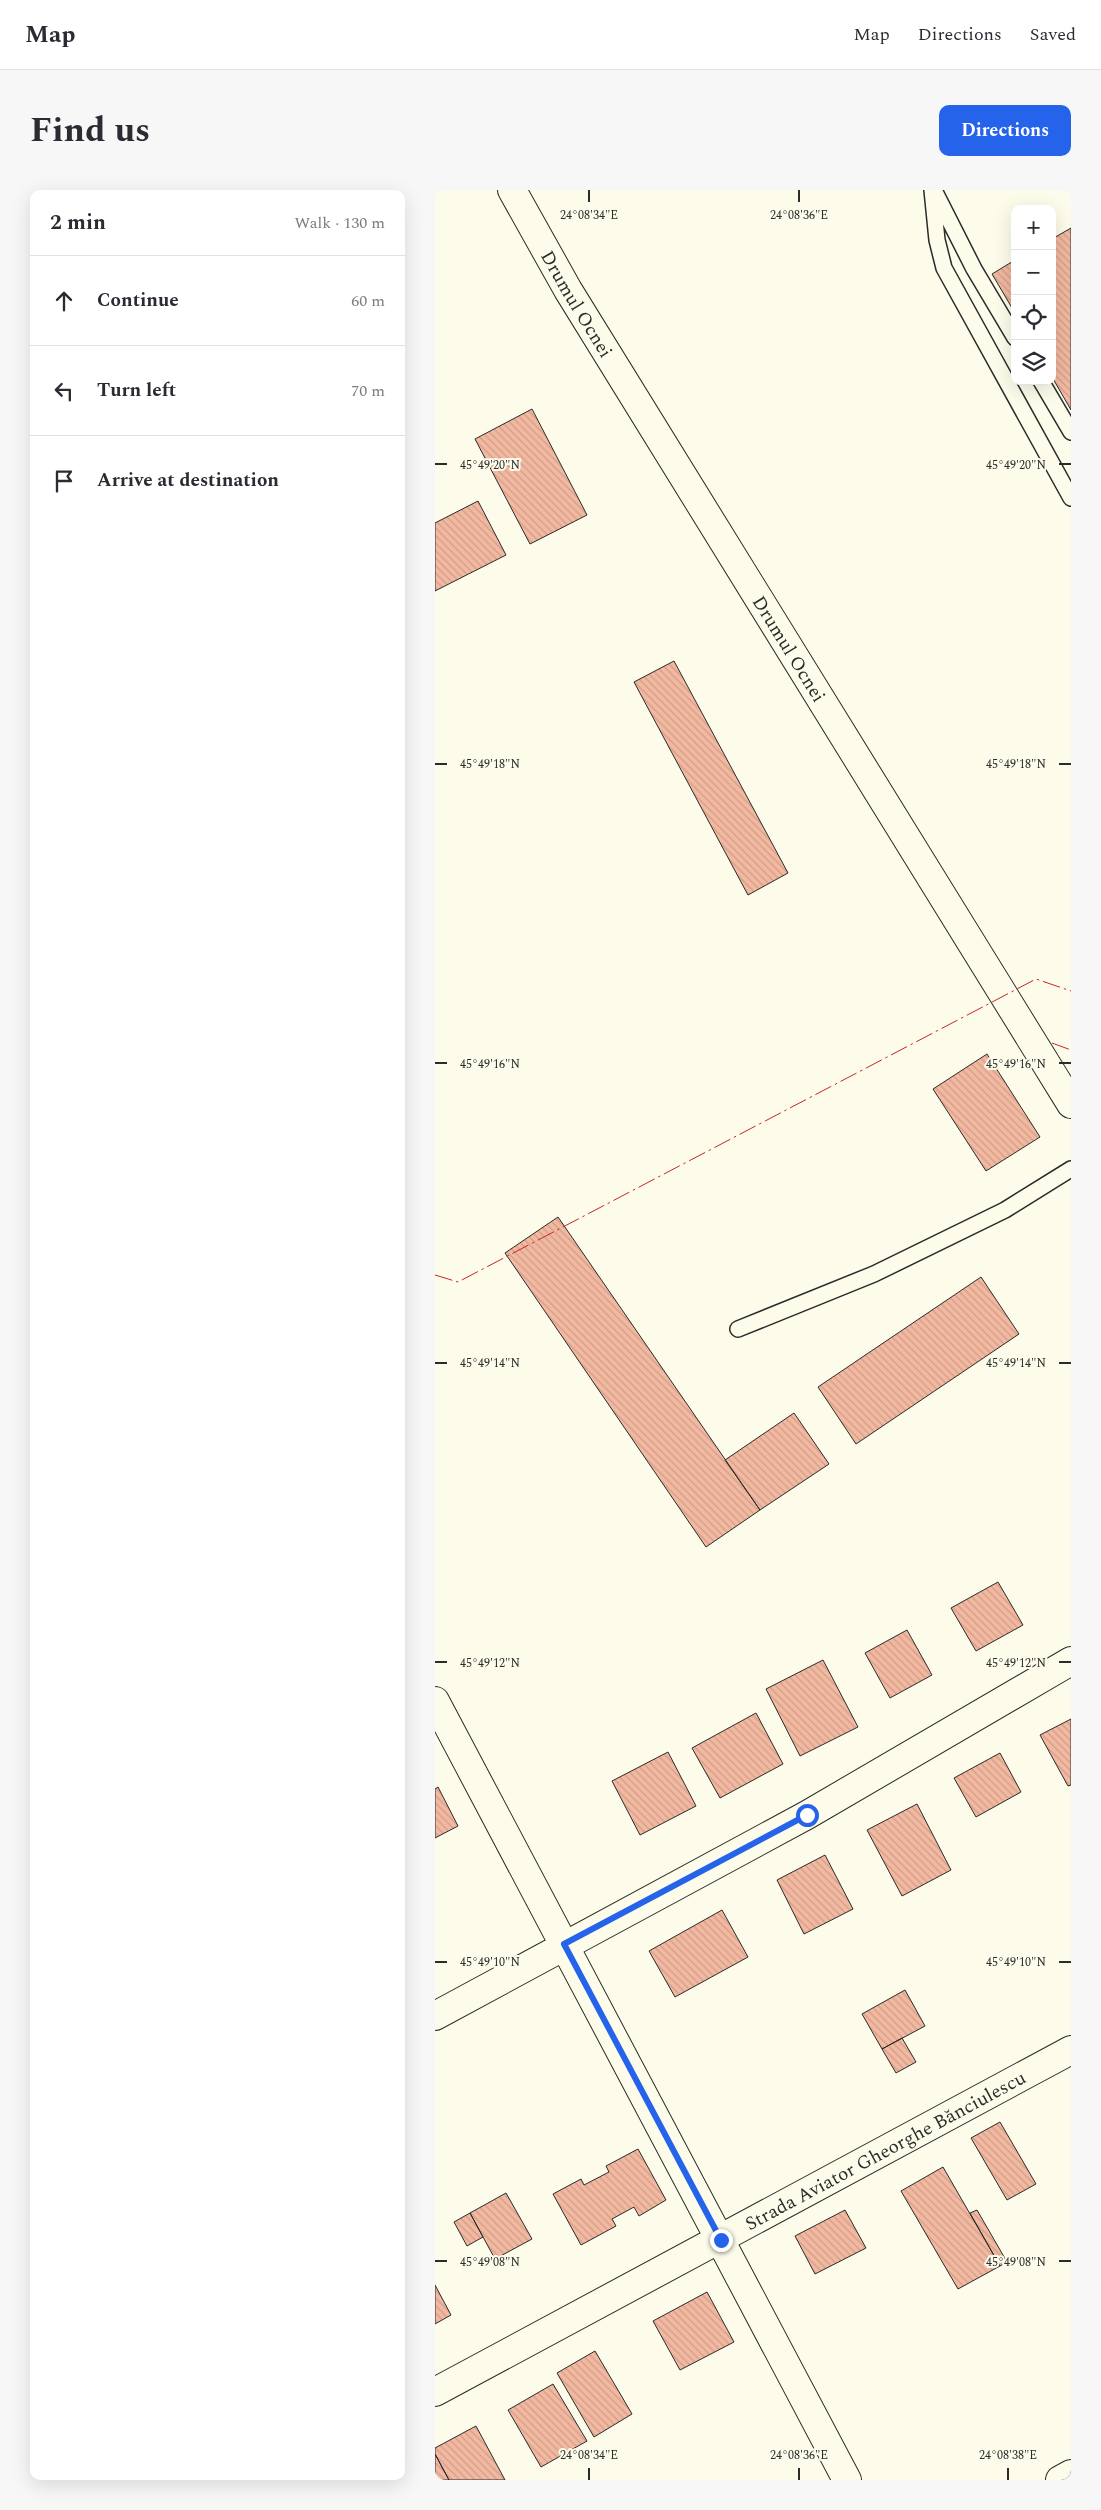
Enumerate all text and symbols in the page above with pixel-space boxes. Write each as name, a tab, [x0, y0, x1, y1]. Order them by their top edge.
text: Map	[25, 17, 75, 53]
text: Map	[854, 21, 890, 48]
text: Directions	[918, 21, 1002, 48]
text: Saved	[1030, 21, 1076, 48]
text: Find us	[30, 104, 150, 157]
button: Directions	[939, 105, 1071, 156]
map controls	[1011, 205, 1056, 385]
button: +	[1011, 205, 1056, 250]
text: 24°08'34"E	[560, 206, 618, 225]
text: 24°08'36"E	[770, 206, 828, 225]
text: 2 min	[50, 207, 106, 239]
text: Walk · 130 m	[294, 211, 385, 235]
street label: Drumul Ocnei	[532, 245, 619, 364]
button: −	[1011, 250, 1056, 295]
text: Continue	[97, 286, 179, 315]
icon: ahead	[50, 287, 78, 315]
text: 60 m	[351, 289, 385, 313]
button: locate	[1011, 295, 1056, 340]
button: layers	[1011, 340, 1056, 385]
text: Turn left	[97, 376, 176, 405]
icon: left	[50, 377, 78, 405]
text: 70 m	[351, 379, 385, 403]
text: 45°49'20"N	[460, 456, 520, 475]
text: 45°49'20"N	[986, 456, 1046, 475]
text: Arrive at destination	[97, 466, 279, 495]
icon: arrive	[50, 467, 78, 495]
street label: Drumul Ocnei	[744, 590, 832, 708]
text: 45°49'18"N	[460, 755, 520, 774]
text: 45°49'18"N	[986, 755, 1046, 774]
text: 45°49'16"N	[460, 1055, 520, 1074]
text: 45°49'16"N	[986, 1055, 1046, 1074]
text: 45°49'14"N	[460, 1354, 520, 1373]
text: 45°49'14"N	[986, 1354, 1046, 1373]
text: 45°49'12"N	[460, 1654, 520, 1673]
text: 45°49'12"N	[986, 1654, 1046, 1673]
route start	[796, 1804, 819, 1827]
text: 45°49'10"N	[460, 1953, 520, 1972]
text: 45°49'10"N	[986, 1953, 1046, 1972]
street label: Strada Aviator Gheorghe Bănciulescu	[740, 2064, 1032, 2239]
route end	[710, 2229, 733, 2252]
text: 45°49'08"N	[460, 2253, 520, 2272]
text: 45°49'08"N	[986, 2253, 1046, 2272]
text: 24°08'34"E	[560, 2446, 618, 2465]
text: 24°08'36"E	[770, 2446, 828, 2465]
text: 24°08'38"E	[979, 2446, 1037, 2465]

